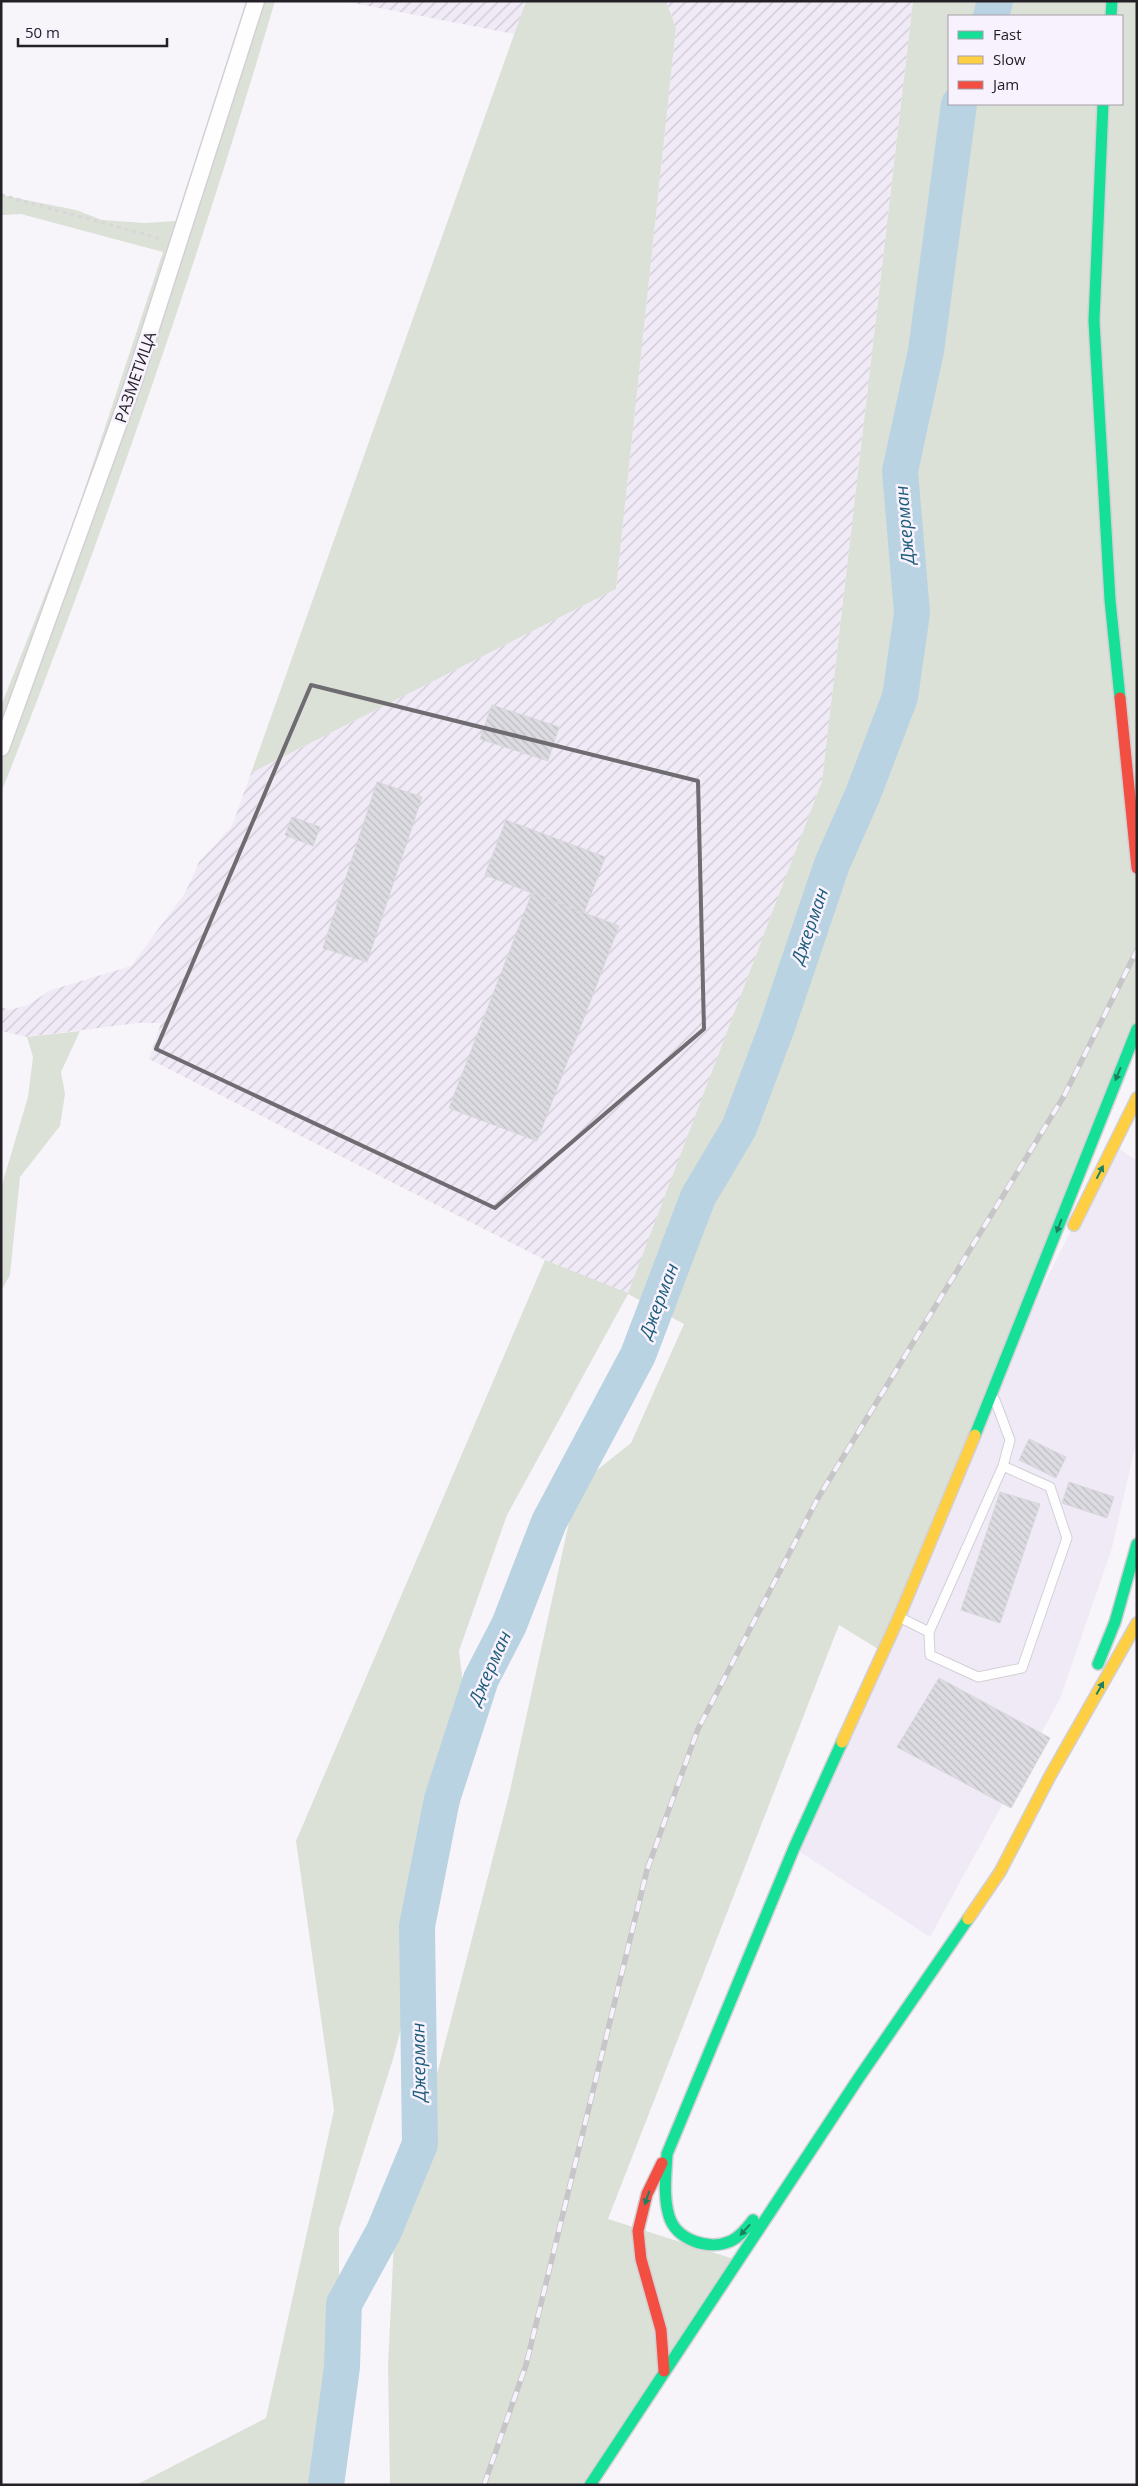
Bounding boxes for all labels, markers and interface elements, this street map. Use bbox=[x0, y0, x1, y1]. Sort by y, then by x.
scale bar bbox=[18, 15, 166, 47]
legend bbox=[948, 15, 1123, 105]
text: 50 m bbox=[25, 22, 60, 42]
text: Fast bbox=[993, 24, 1022, 44]
text: Slow bbox=[993, 49, 1026, 69]
text: Jam bbox=[991, 74, 1019, 94]
street label: РАЗМЕТИЦА bbox=[109, 328, 161, 426]
water label: Джерман bbox=[889, 484, 920, 567]
water label: Джерман bbox=[784, 884, 833, 969]
one-way arrow bbox=[1114, 1067, 1122, 1082]
one-way arrow bbox=[1096, 1165, 1104, 1179]
one-way arrow bbox=[1055, 1218, 1062, 1233]
water label: Джерман bbox=[632, 1259, 684, 1344]
water label: Джерман bbox=[461, 1626, 516, 1710]
one-way arrow bbox=[1096, 1681, 1104, 1696]
water label: Джерман bbox=[405, 2022, 431, 2104]
one-way arrow bbox=[642, 2190, 650, 2205]
one-way arrow bbox=[739, 2223, 750, 2236]

